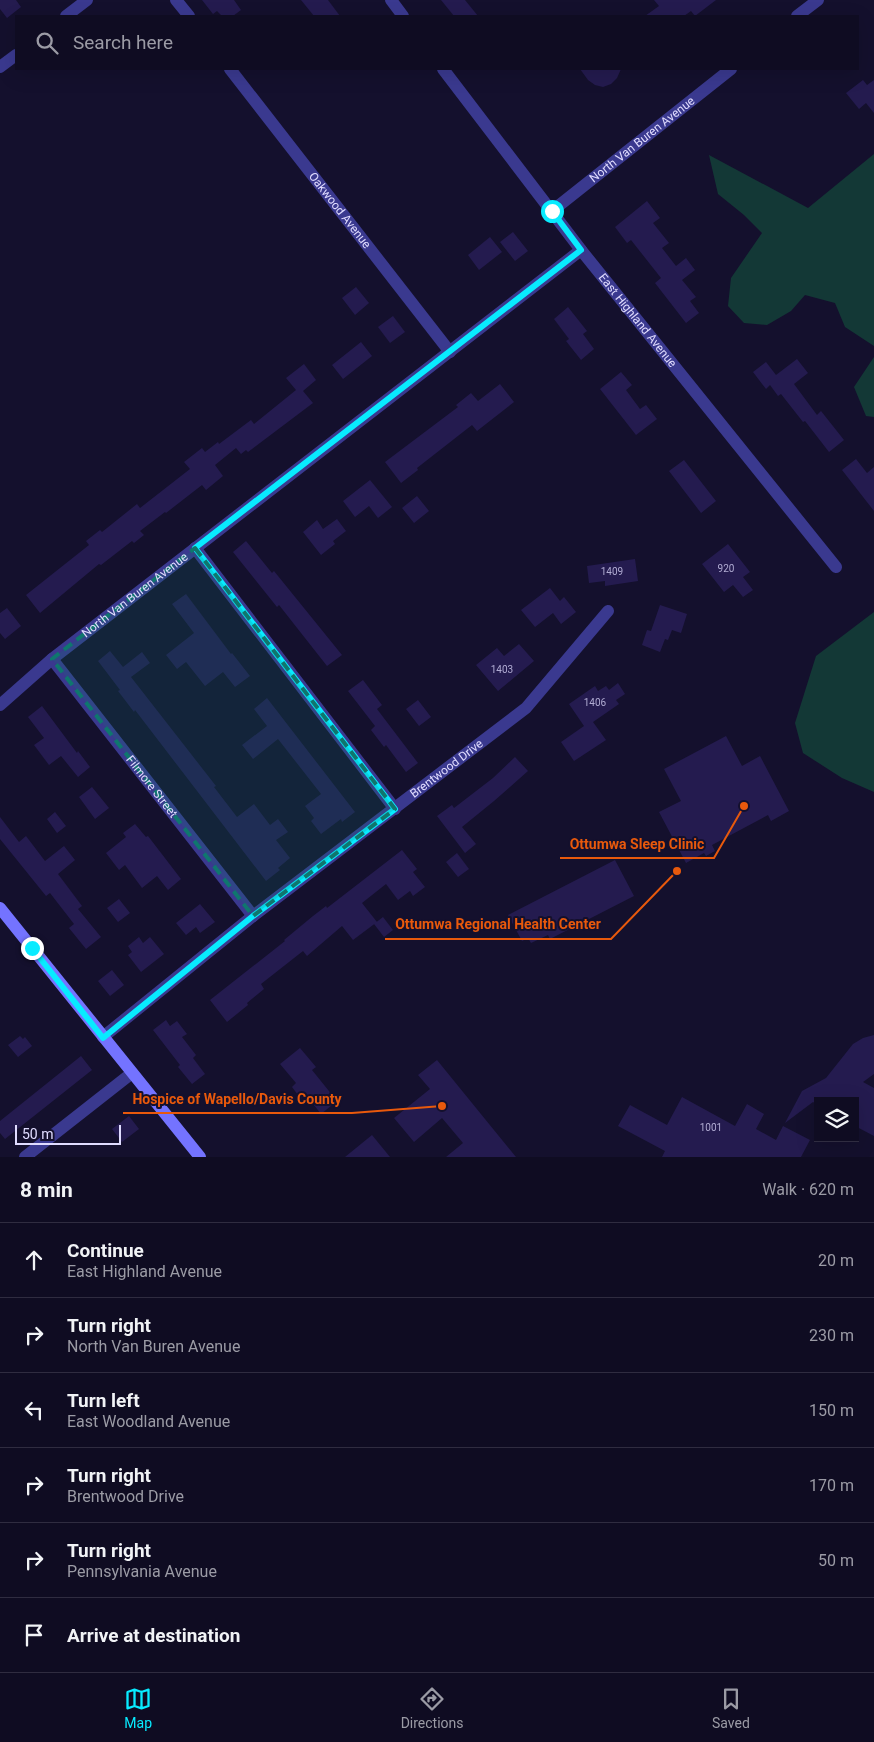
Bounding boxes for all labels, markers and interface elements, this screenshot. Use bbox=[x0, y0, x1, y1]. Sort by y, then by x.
search box bbox=[15, 15, 859, 70]
icon: search bbox=[33, 29, 61, 57]
text: Search here bbox=[73, 31, 173, 54]
street label: North Van Buren Avenue bbox=[587, 94, 697, 185]
street label: Oakwood Avenue bbox=[306, 169, 374, 251]
route start bbox=[541, 200, 564, 223]
street label: East Highland Avenue bbox=[596, 271, 680, 370]
street label: North Van Buren Avenue bbox=[79, 550, 191, 640]
house number: 920 bbox=[718, 563, 735, 574]
house number: 1409 bbox=[601, 566, 623, 577]
house number: 1403 bbox=[491, 664, 513, 675]
house number: 1406 bbox=[584, 697, 607, 708]
street label: Brentwood Drive bbox=[407, 736, 486, 801]
street label: Filmore Street bbox=[123, 753, 180, 820]
callout: Ottumwa Sleep Clinic bbox=[560, 829, 714, 858]
text: Ottumwa Sleep Clinic bbox=[570, 836, 704, 852]
callout: Ottumwa Regional Health Center bbox=[385, 910, 611, 939]
text: Ottumwa Regional Health Center bbox=[395, 916, 601, 932]
route end bbox=[21, 937, 44, 960]
callout: Hospice of Wapello/Davis County bbox=[123, 1084, 352, 1113]
text: Hospice of Wapello/Davis County bbox=[132, 1091, 343, 1107]
map controls bbox=[814, 1097, 859, 1142]
button: layers bbox=[814, 1097, 859, 1142]
scale bar bbox=[15, 1122, 121, 1145]
house number: 1001 bbox=[700, 1122, 722, 1133]
text: 50 m bbox=[22, 1126, 54, 1142]
text: 8 min bbox=[20, 1178, 73, 1202]
text: Walk · 620 m bbox=[762, 1180, 854, 1199]
text: Continue bbox=[67, 1239, 144, 1262]
icon: ahead bbox=[20, 1246, 48, 1274]
text: 20 m bbox=[818, 1251, 854, 1270]
text: East Highland Avenue bbox=[67, 1262, 222, 1281]
text: Turn right bbox=[67, 1314, 151, 1337]
icon: right bbox=[20, 1321, 48, 1349]
text: 230 m bbox=[809, 1326, 854, 1345]
text: North Van Buren Avenue bbox=[67, 1337, 240, 1356]
text: Turn left bbox=[67, 1389, 140, 1412]
icon: left bbox=[20, 1396, 48, 1424]
text: 150 m bbox=[809, 1401, 854, 1420]
text: East Woodland Avenue bbox=[67, 1412, 230, 1431]
text: Turn right bbox=[67, 1464, 151, 1487]
icon: right bbox=[20, 1471, 48, 1499]
text: 170 m bbox=[809, 1476, 854, 1495]
text: Brentwood Drive bbox=[67, 1487, 184, 1506]
text: Turn right bbox=[67, 1539, 151, 1562]
icon: right bbox=[20, 1546, 48, 1574]
text: 50 m bbox=[818, 1551, 854, 1570]
text: Pennsylvania Avenue bbox=[67, 1562, 217, 1581]
icon: arrive bbox=[20, 1621, 48, 1649]
text: Arrive at destination bbox=[67, 1624, 240, 1647]
tab: Map bbox=[124, 1685, 152, 1731]
tab: Directions bbox=[401, 1685, 464, 1731]
tab: Saved bbox=[712, 1685, 750, 1731]

